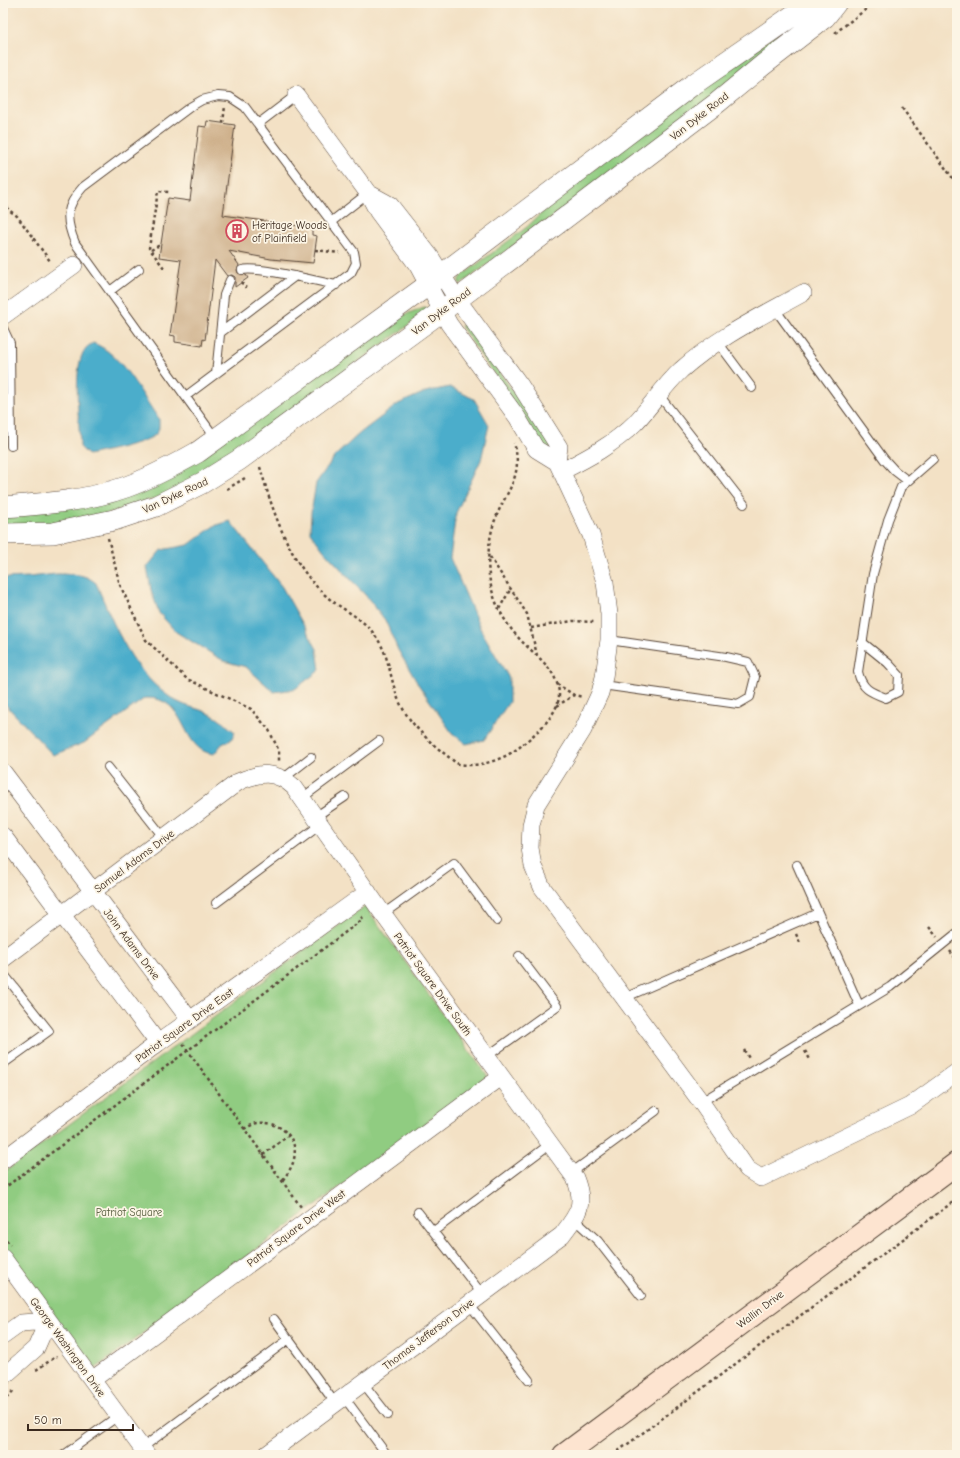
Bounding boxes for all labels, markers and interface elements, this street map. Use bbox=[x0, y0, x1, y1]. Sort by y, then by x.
street label: Van Dyke Road bbox=[667, 89, 731, 143]
building icon: Heritage Woods of Plainfield bbox=[224, 218, 250, 244]
place label: Heritage Woods of Plainfield bbox=[252, 219, 327, 245]
street label: Van Dyke Road bbox=[409, 285, 474, 338]
street label: Van Dyke Road bbox=[140, 475, 210, 516]
street label: Samuel Adams Drive bbox=[92, 827, 177, 896]
street label: John Adams Drive bbox=[101, 906, 163, 983]
street label: Patriot Square Drive South bbox=[391, 930, 474, 1038]
street label: Patriot Square Drive East bbox=[133, 985, 236, 1065]
street label: Patriot Square Drive West bbox=[245, 1187, 349, 1270]
park label: Patriot Square bbox=[96, 1206, 163, 1219]
street label: Wallin Drive bbox=[734, 1287, 787, 1331]
street label: George Washington Drive bbox=[27, 1295, 108, 1400]
street label: Thomas Jefferson Drive bbox=[380, 1296, 477, 1373]
scale bar bbox=[28, 1406, 133, 1432]
text: 50 m bbox=[34, 1413, 62, 1427]

